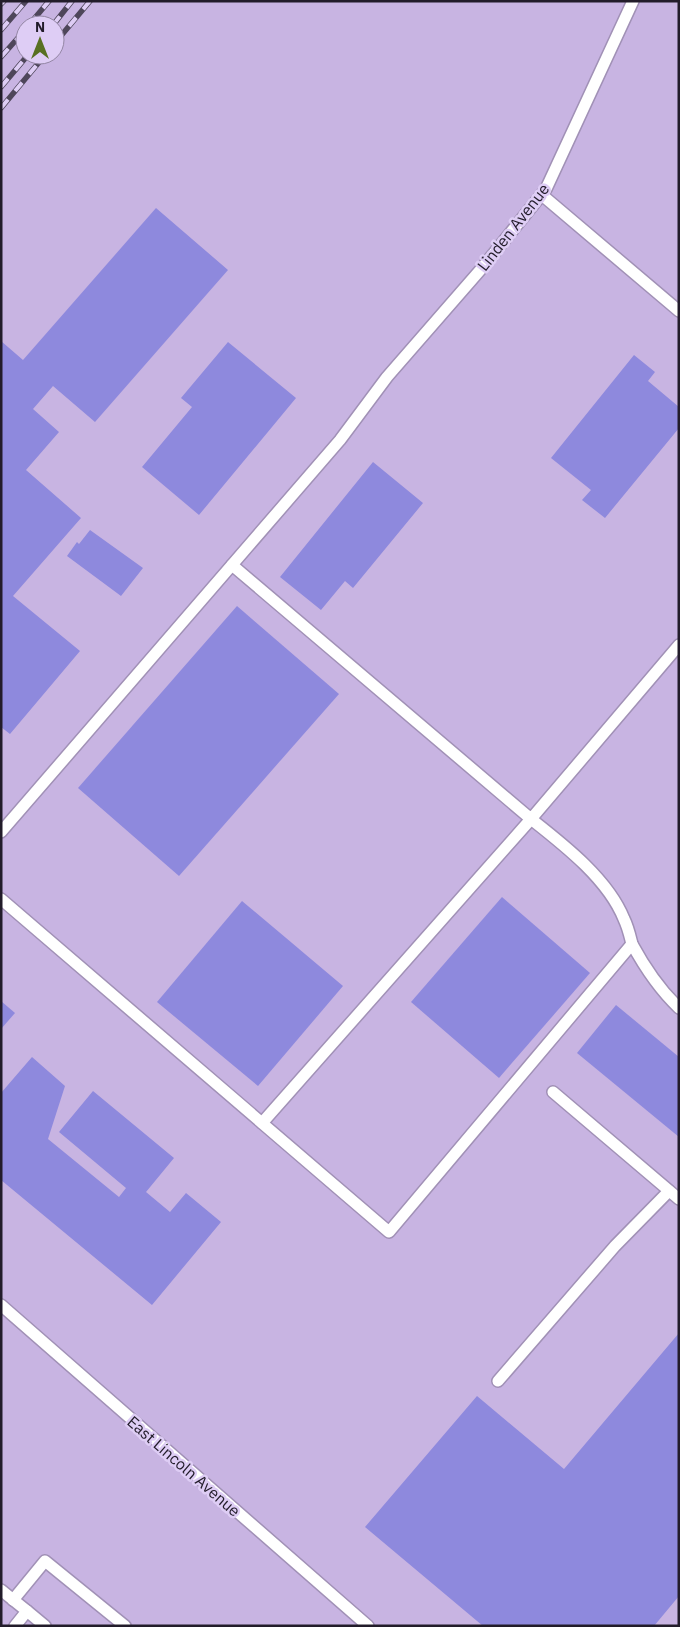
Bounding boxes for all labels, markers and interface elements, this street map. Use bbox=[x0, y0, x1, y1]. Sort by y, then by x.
north arrow bbox=[15, 15, 65, 65]
text: N bbox=[35, 18, 45, 36]
street label: Linden Avenue bbox=[473, 179, 553, 275]
street label: East Lincoln Avenue bbox=[123, 1411, 245, 1521]

